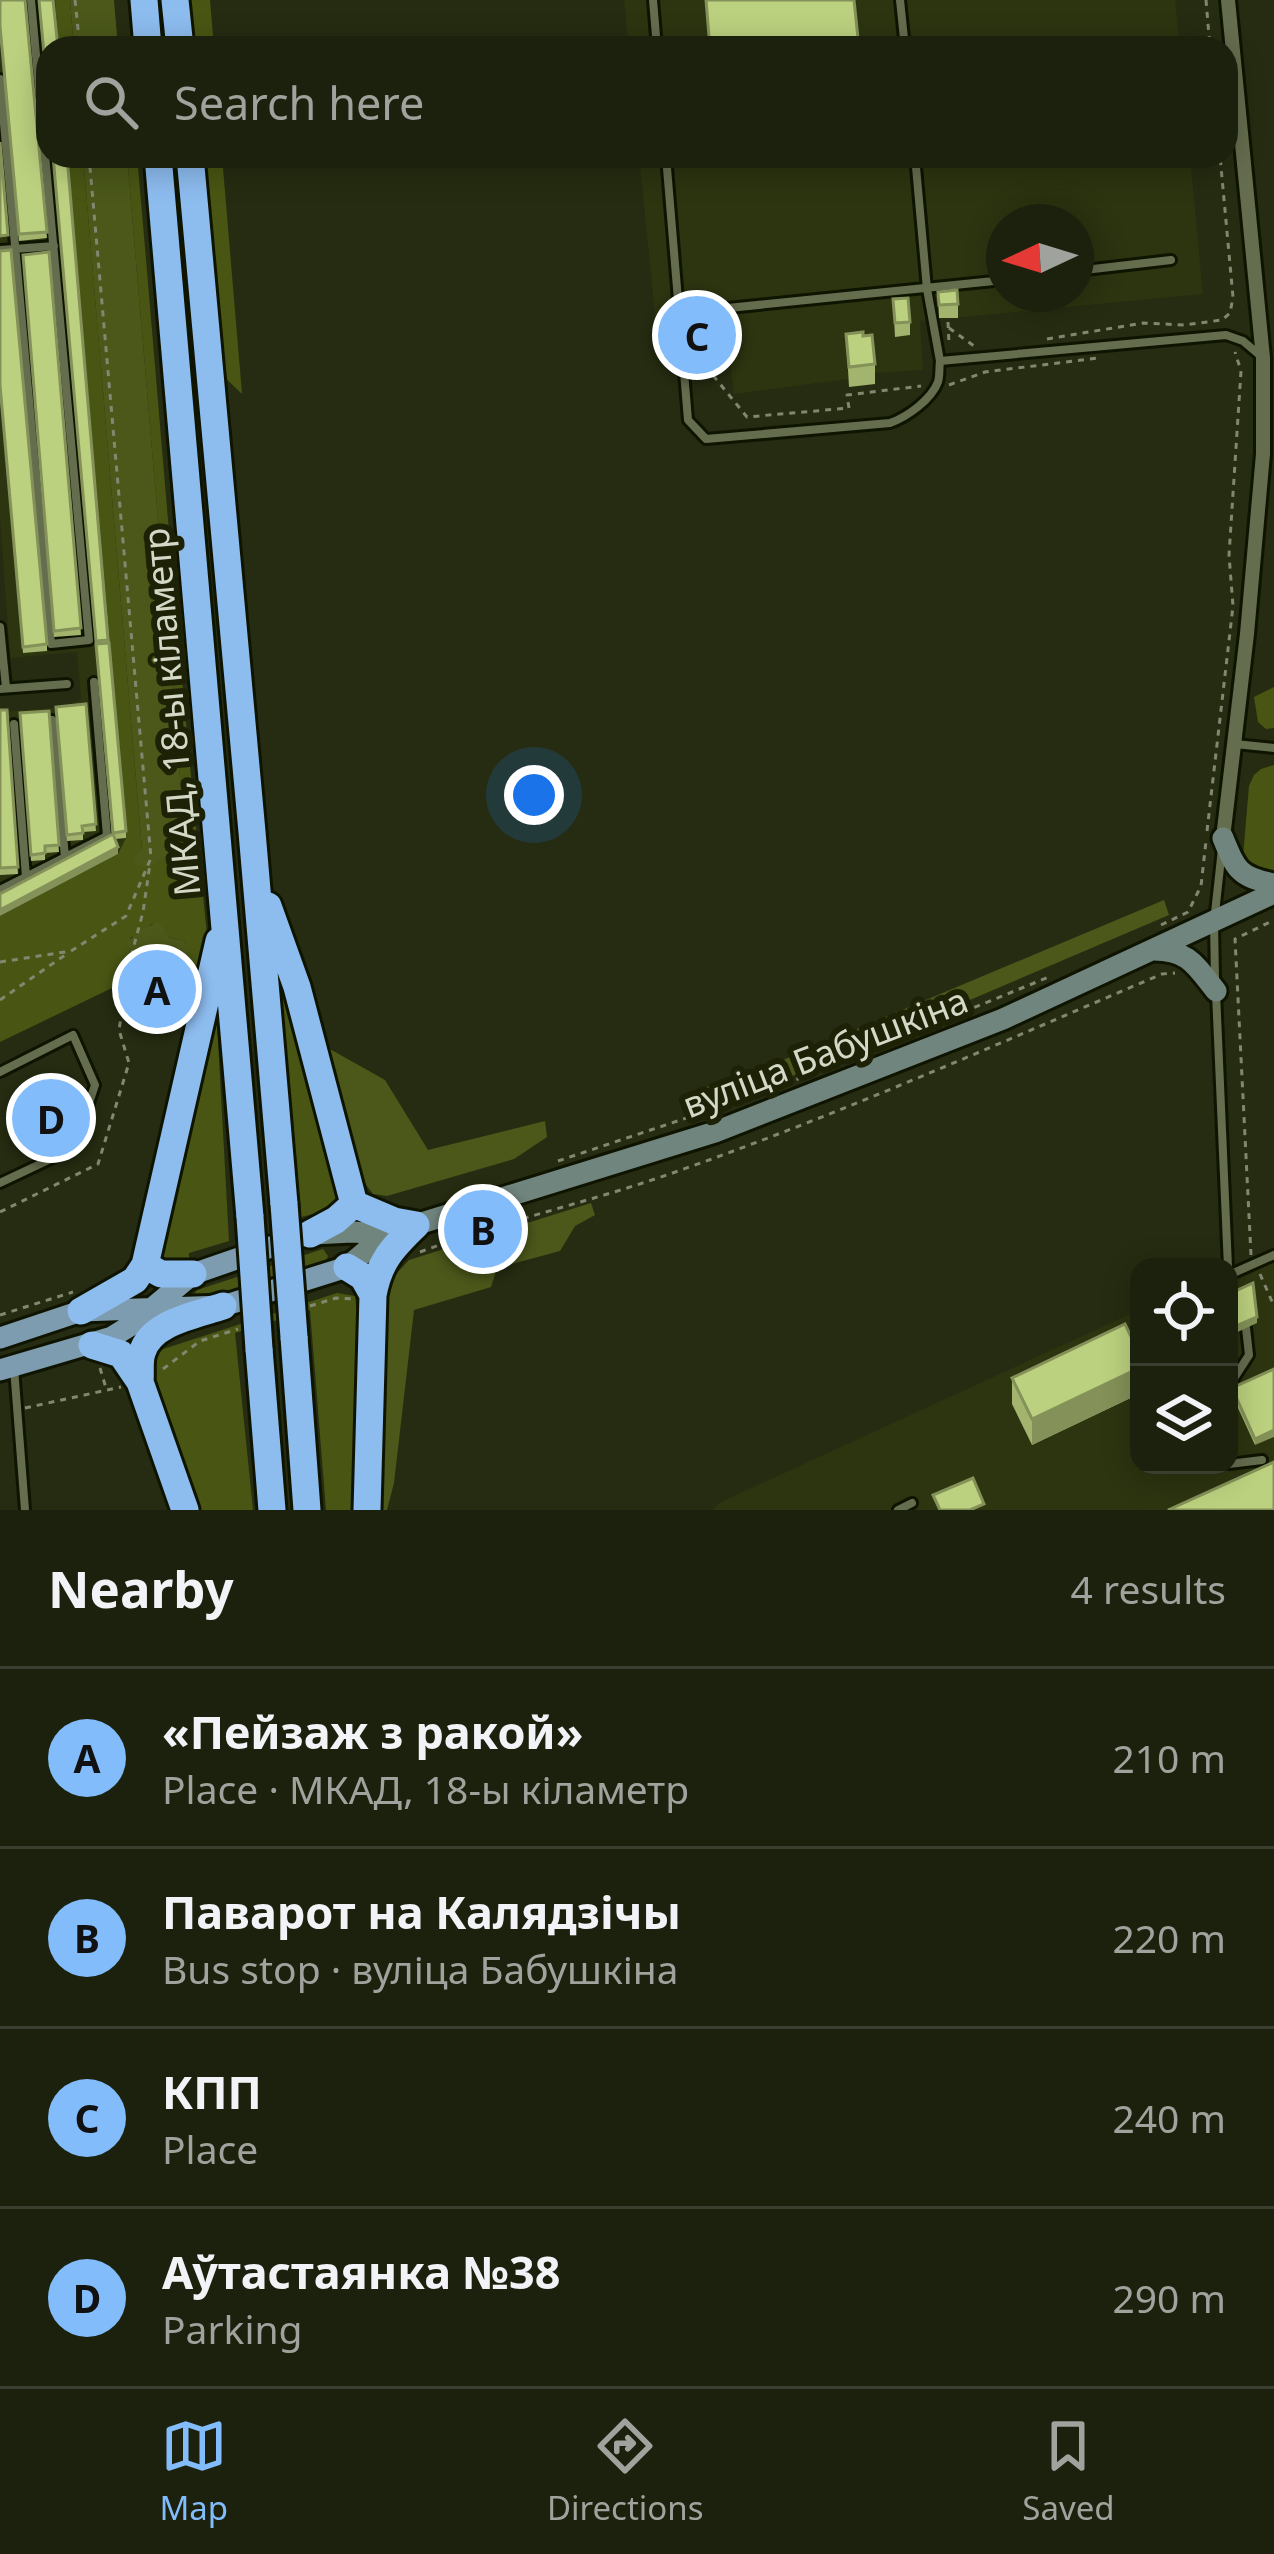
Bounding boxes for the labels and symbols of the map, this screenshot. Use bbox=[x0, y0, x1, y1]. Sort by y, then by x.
north arrow bbox=[986, 204, 1094, 312]
pin: C bbox=[658, 290, 736, 380]
street label: МКАД, 18-ы кіламетр bbox=[131, 526, 211, 898]
your location bbox=[504, 765, 564, 825]
pin: A bbox=[118, 944, 196, 1034]
street label: вуліца Бабушкіна bbox=[675, 975, 975, 1129]
pin: D bbox=[12, 1073, 90, 1163]
pin: B bbox=[444, 1184, 522, 1274]

